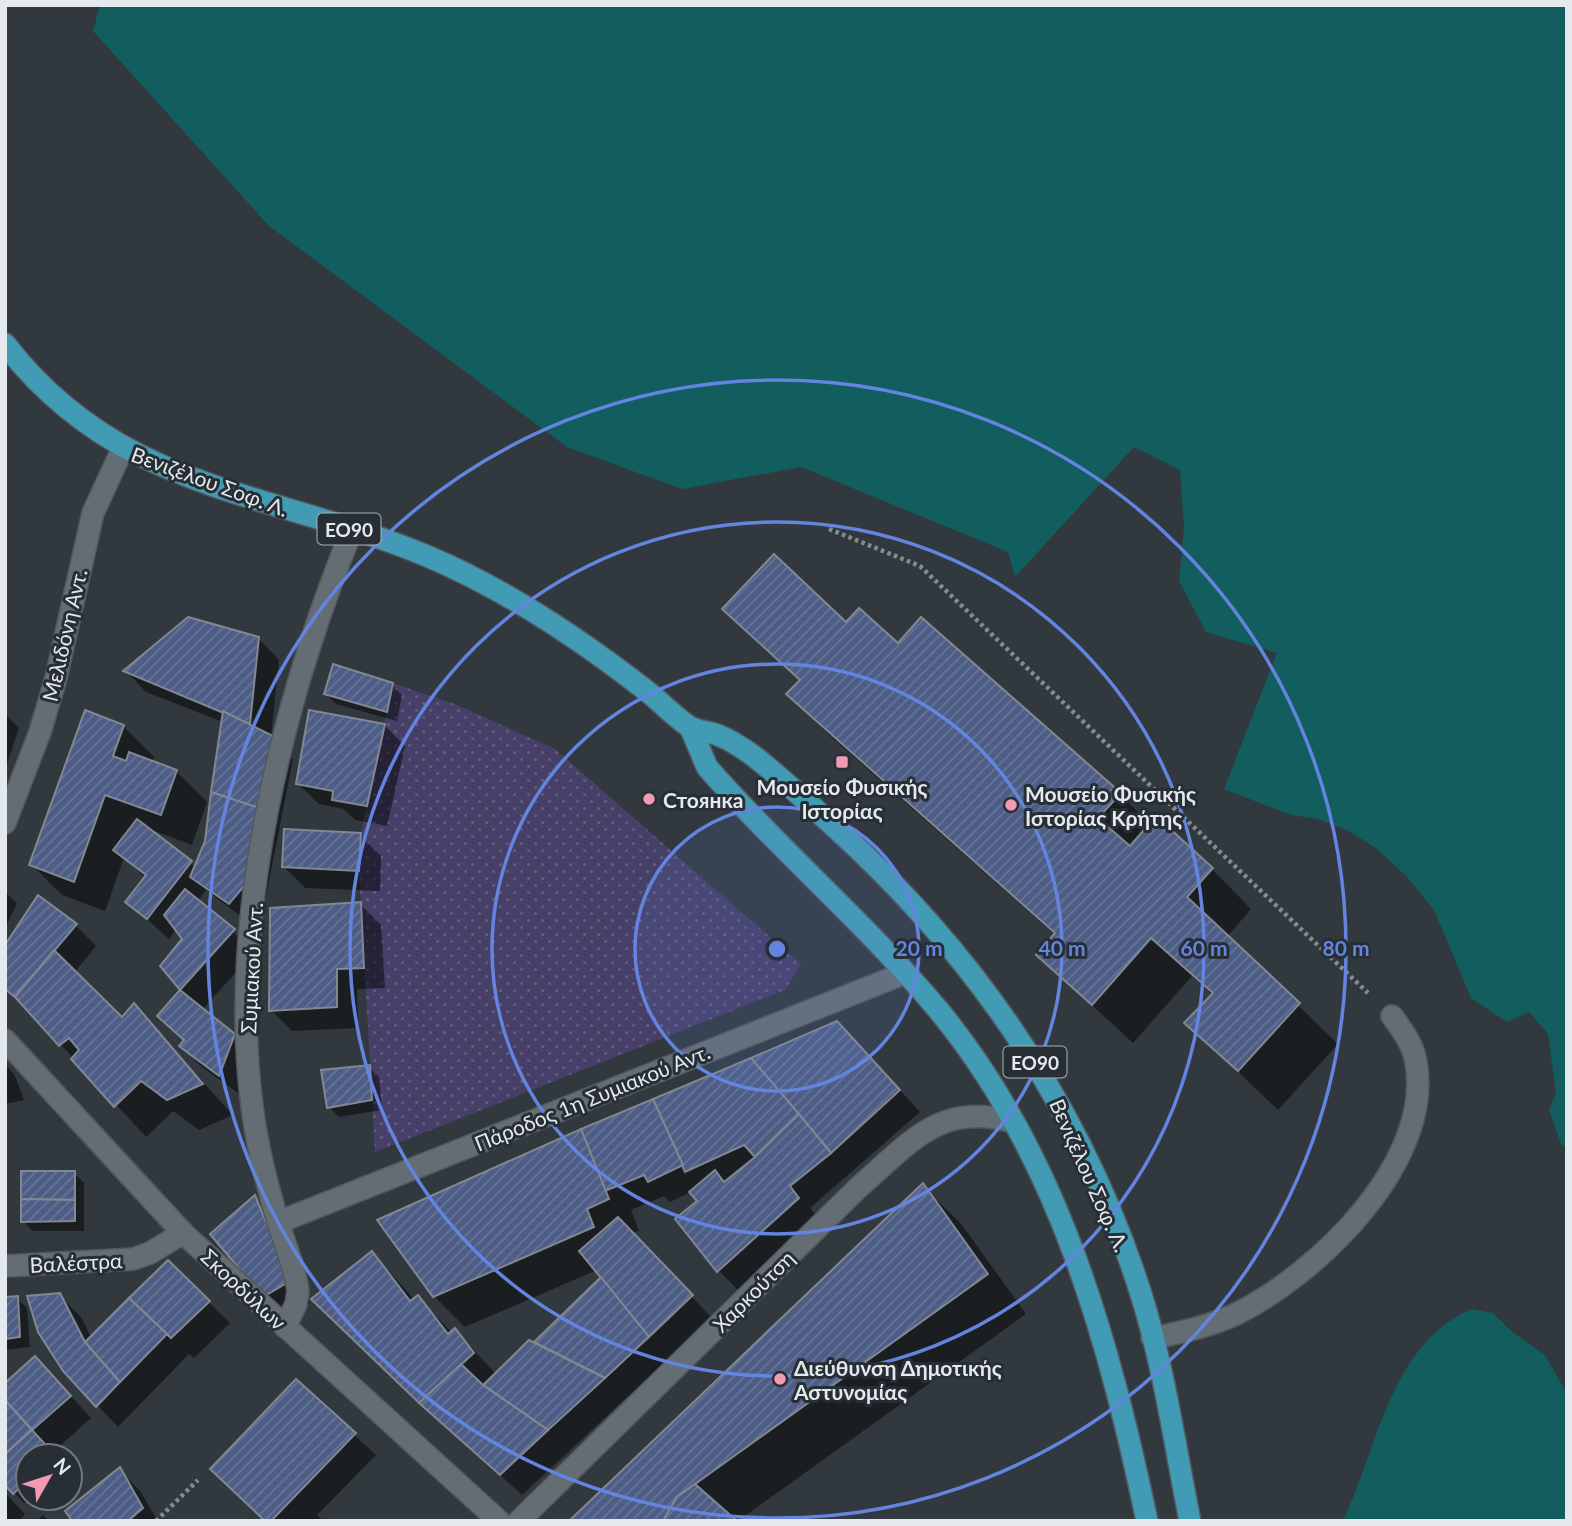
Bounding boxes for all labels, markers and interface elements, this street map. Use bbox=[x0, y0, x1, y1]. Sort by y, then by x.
street label: Βενιζέλου Σοφ. Λ. bbox=[128, 441, 292, 521]
road number: ΕΟ90 bbox=[318, 514, 380, 544]
street label: Μελιδόνη Αντ. bbox=[37, 566, 91, 704]
marker: Μουσείο Φυσικής Ιστορίας bbox=[834, 754, 850, 770]
place label: Μουσείο Φυσικής Ιστορίας bbox=[757, 774, 928, 823]
place label: Μουσείο Φυσικής Ιστορίας Κρήτης bbox=[1025, 781, 1196, 830]
place label: Стоянка bbox=[663, 787, 743, 812]
marker: Стоянка bbox=[641, 791, 657, 807]
marker: Μουσείο Φυσικής Ιστορίας Κρήτης bbox=[1003, 797, 1019, 813]
street label: Συμιακού Αντ. bbox=[235, 902, 267, 1034]
text: 20 m bbox=[895, 935, 943, 960]
text: 40 m bbox=[1038, 935, 1086, 960]
text: 60 m bbox=[1180, 935, 1228, 960]
text: 80 m bbox=[1322, 935, 1370, 960]
centre of rings bbox=[765, 937, 789, 961]
street label: Πάροδος 1η Συμιακού Αντ. bbox=[471, 1038, 713, 1156]
road number: ΕΟ90 bbox=[1004, 1046, 1066, 1078]
street label: Βενιζέλου Σοφ. Λ. bbox=[1045, 1095, 1135, 1255]
street label: Σκορδύλων bbox=[196, 1243, 292, 1335]
street label: Χαρκούτση bbox=[707, 1245, 799, 1337]
street label: Βαλέστρα bbox=[29, 1247, 124, 1277]
place label: Διεύθυνση Δημοτικής Αστυνομίας bbox=[793, 1355, 1002, 1404]
marker: Διεύθυνση Δημοτικής Αστυνομίας bbox=[772, 1371, 788, 1387]
north arrow bbox=[14, 1442, 84, 1512]
text: N bbox=[49, 1453, 76, 1479]

